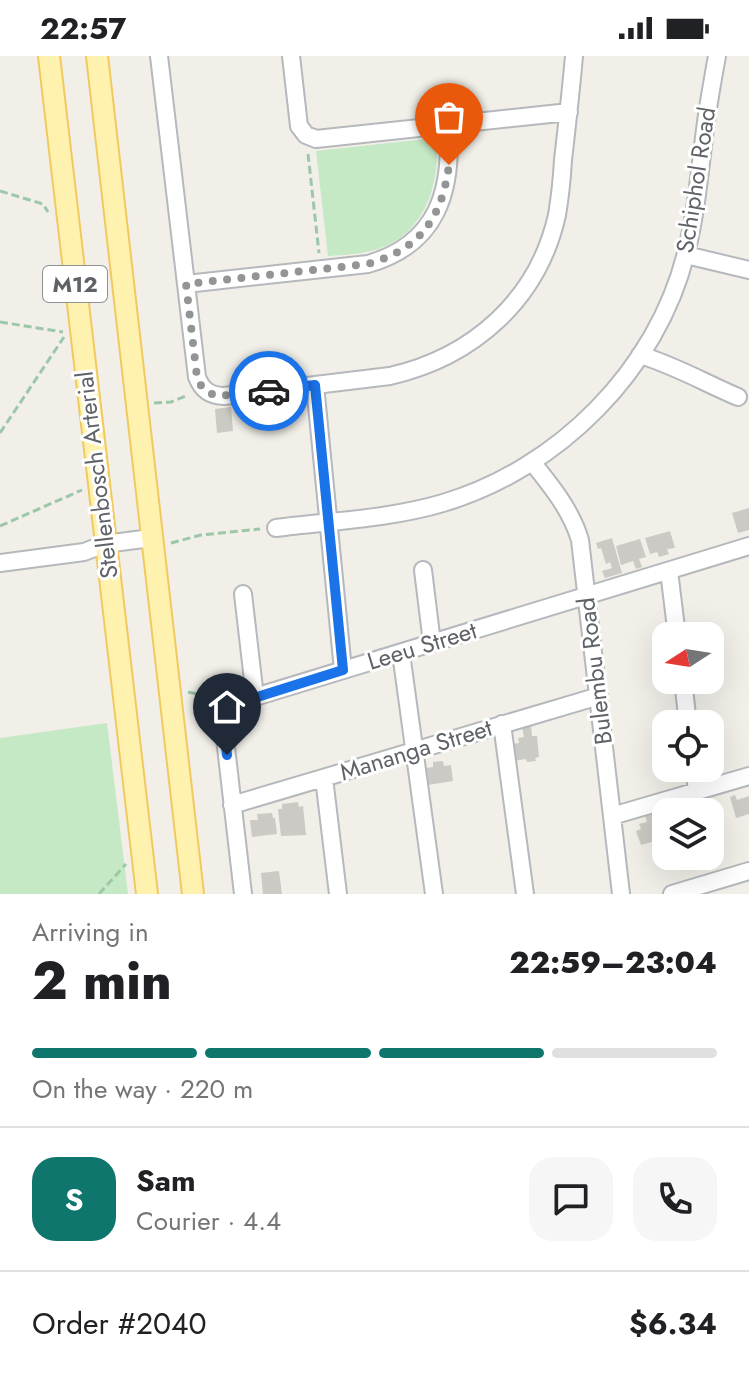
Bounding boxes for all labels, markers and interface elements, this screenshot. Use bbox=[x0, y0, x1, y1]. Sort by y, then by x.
text: 22:57 bbox=[40, 7, 126, 50]
pin bbox=[415, 83, 483, 165]
icon: bag bbox=[427, 95, 471, 139]
street label: Schiphol Road bbox=[667, 104, 724, 255]
road number: M12 bbox=[43, 266, 107, 302]
courier bbox=[229, 351, 309, 431]
street label: Stellenbosch Arterial bbox=[66, 369, 127, 581]
icon: car bbox=[247, 369, 291, 413]
street label: Bulembu Road bbox=[568, 596, 621, 747]
street label: Leeu Street bbox=[363, 612, 481, 679]
north arrow bbox=[652, 622, 724, 694]
map controls bbox=[652, 622, 724, 870]
pin bbox=[193, 673, 261, 755]
icon: home bbox=[205, 685, 249, 729]
street label: Mananga Street bbox=[335, 710, 496, 789]
button: locate bbox=[652, 710, 724, 782]
button: layers bbox=[652, 798, 724, 870]
text: Arriving in bbox=[32, 913, 149, 951]
text: 22:59–23:04 bbox=[509, 941, 717, 984]
text: 2 min bbox=[32, 943, 172, 1019]
text: On the way · 220 m bbox=[32, 1070, 253, 1108]
button: chat bbox=[529, 1157, 613, 1241]
button: phone bbox=[633, 1157, 717, 1241]
text: Sam bbox=[136, 1159, 196, 1202]
text: S bbox=[65, 1178, 83, 1221]
text: Courier · 4.4 bbox=[136, 1202, 281, 1240]
text: Order #2040 bbox=[32, 1302, 207, 1345]
text: $6.34 bbox=[629, 1302, 717, 1345]

